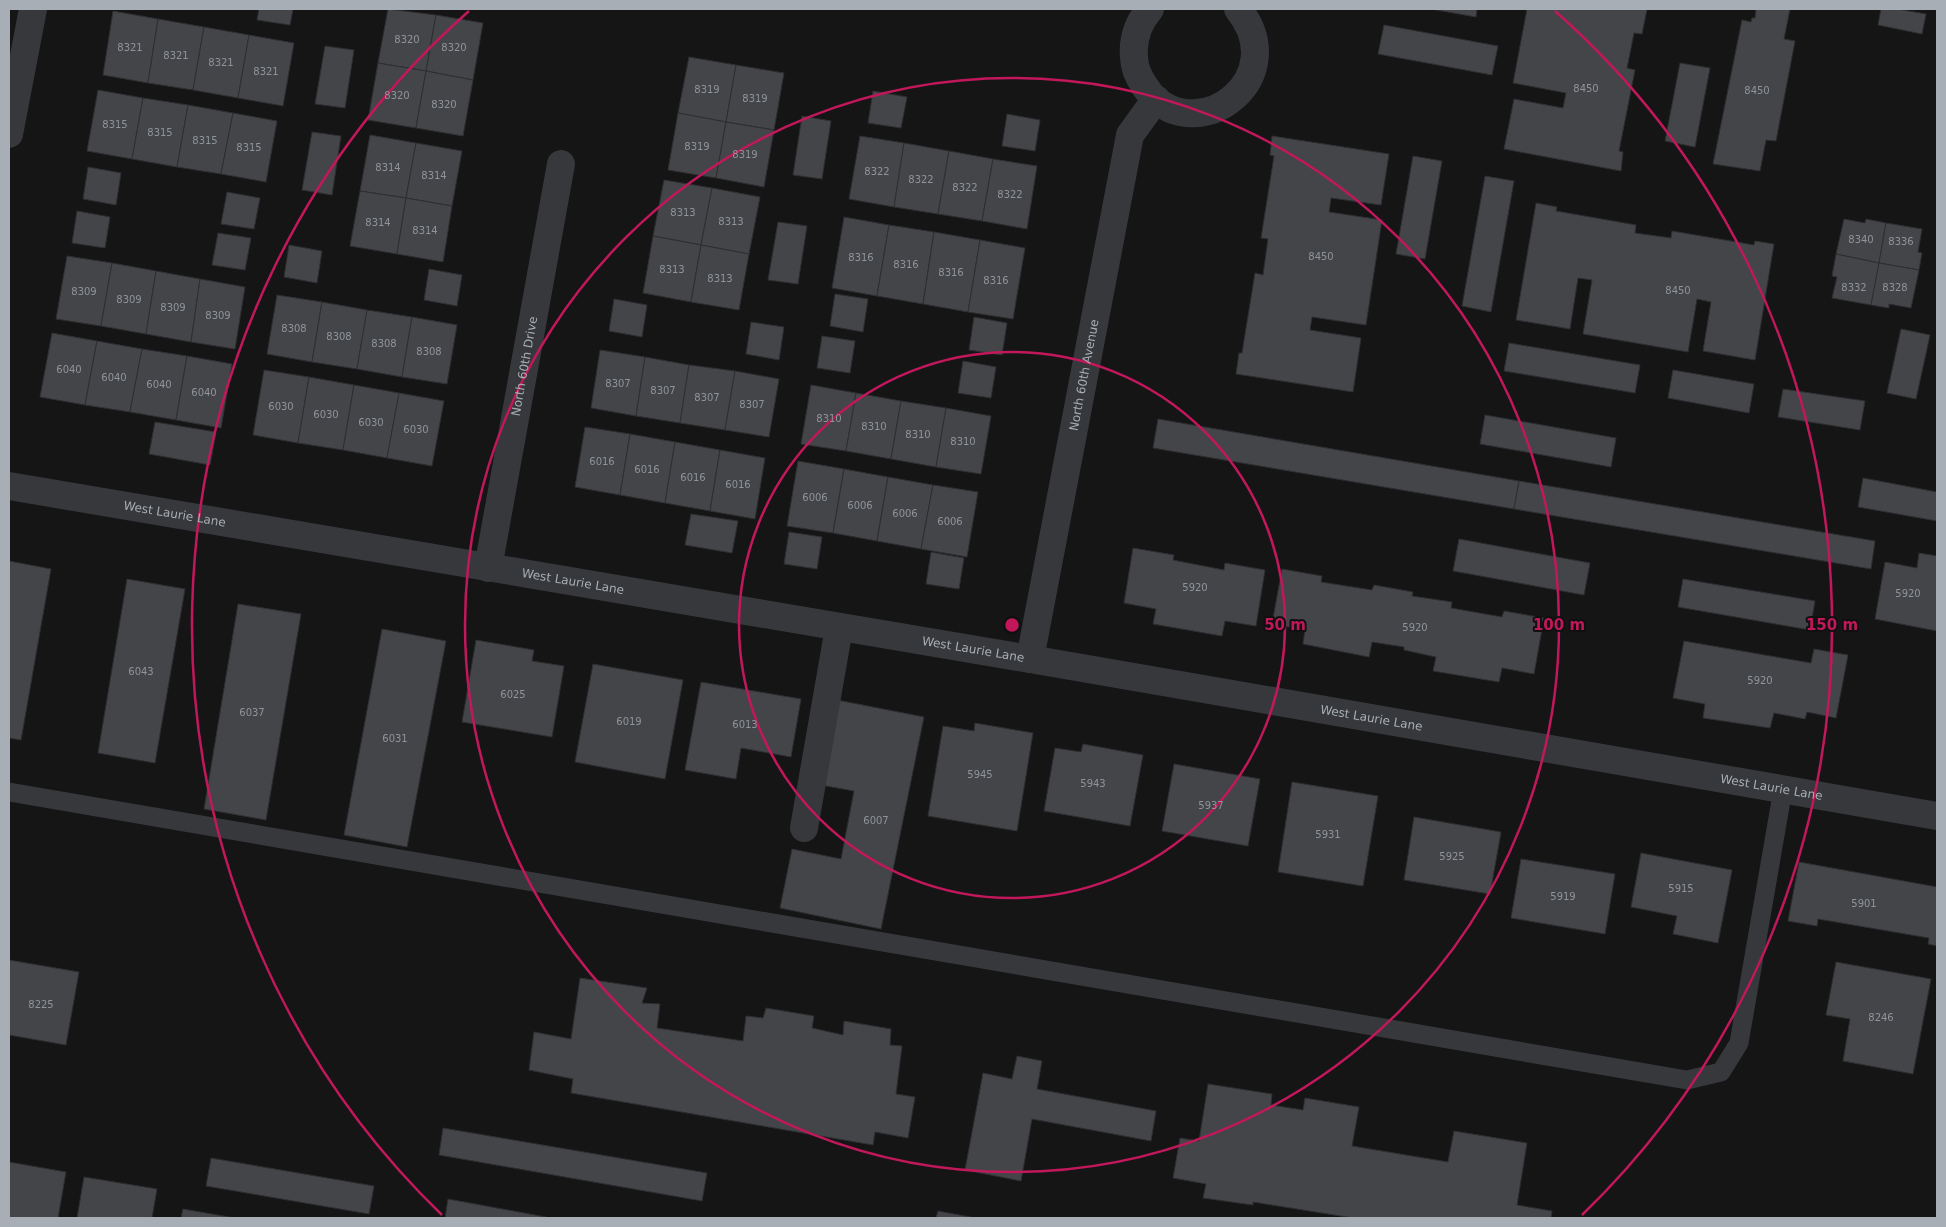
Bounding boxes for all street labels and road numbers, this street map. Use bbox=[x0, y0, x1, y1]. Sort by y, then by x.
street label: North 60th Drive bbox=[509, 315, 540, 417]
street label: North 60th Avenue bbox=[1067, 318, 1102, 432]
street label: West Laurie Lane bbox=[122, 499, 227, 530]
street label: West Laurie Lane bbox=[521, 566, 625, 597]
street label: West Laurie Lane bbox=[921, 634, 1025, 665]
street label: West Laurie Lane bbox=[1319, 702, 1424, 734]
street label: West Laurie Lane bbox=[1719, 772, 1824, 803]

